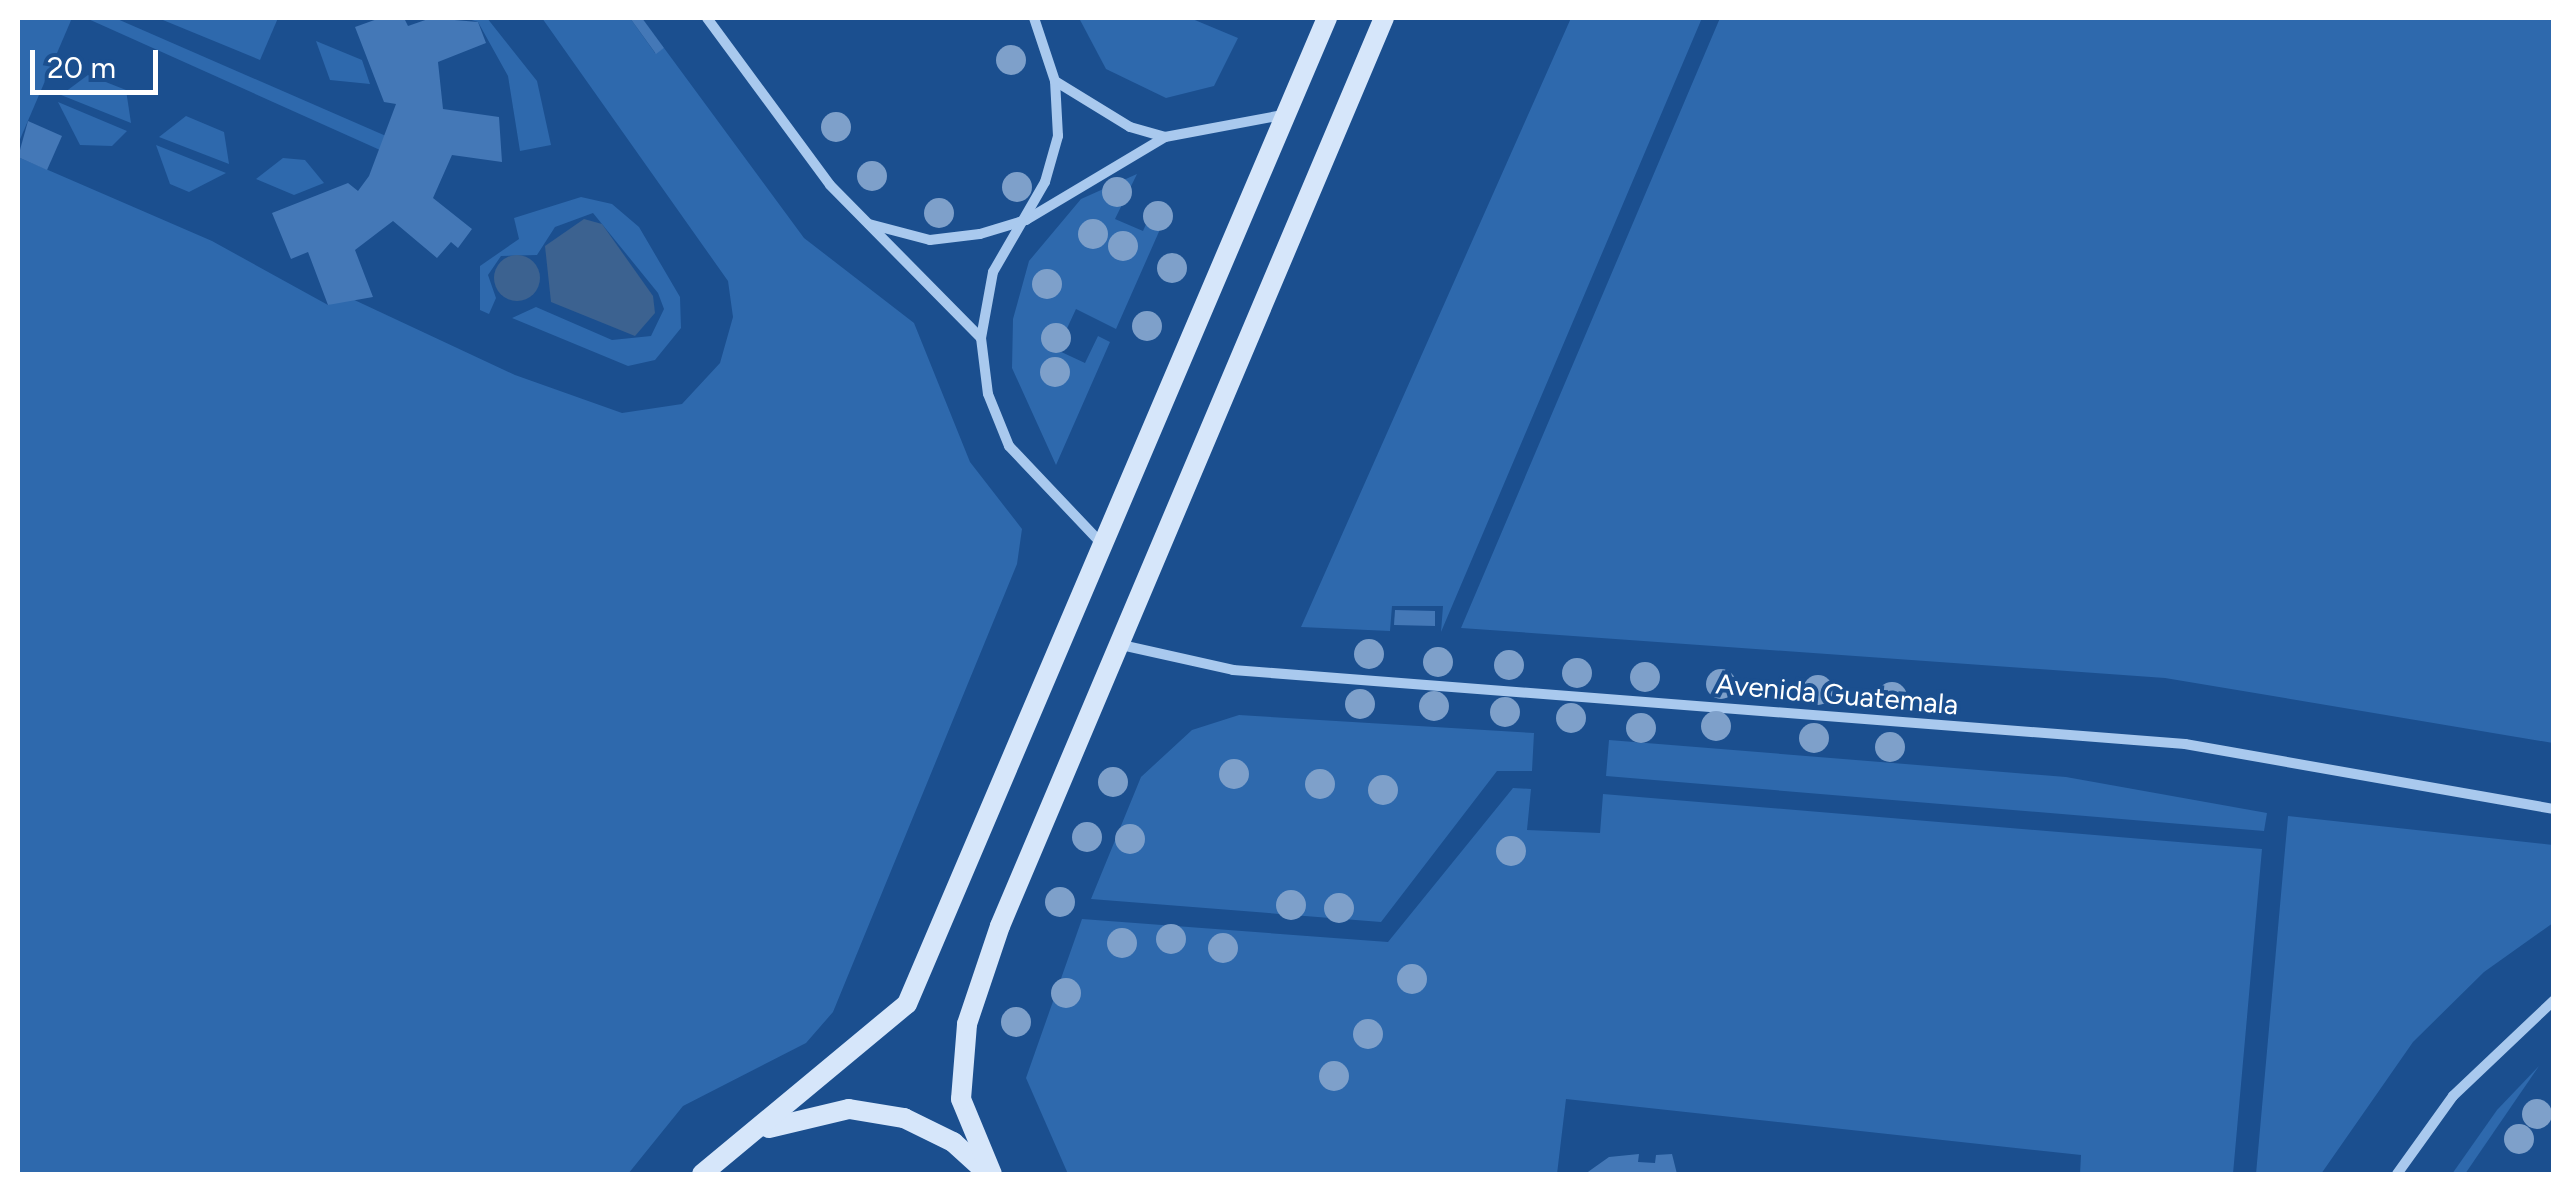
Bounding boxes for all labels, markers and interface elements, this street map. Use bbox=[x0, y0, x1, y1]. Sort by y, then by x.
scale bar bbox=[35, 30, 162, 92]
text: 20 m bbox=[47, 49, 116, 86]
street label: Avenida Guatemala bbox=[1714, 667, 1960, 721]

